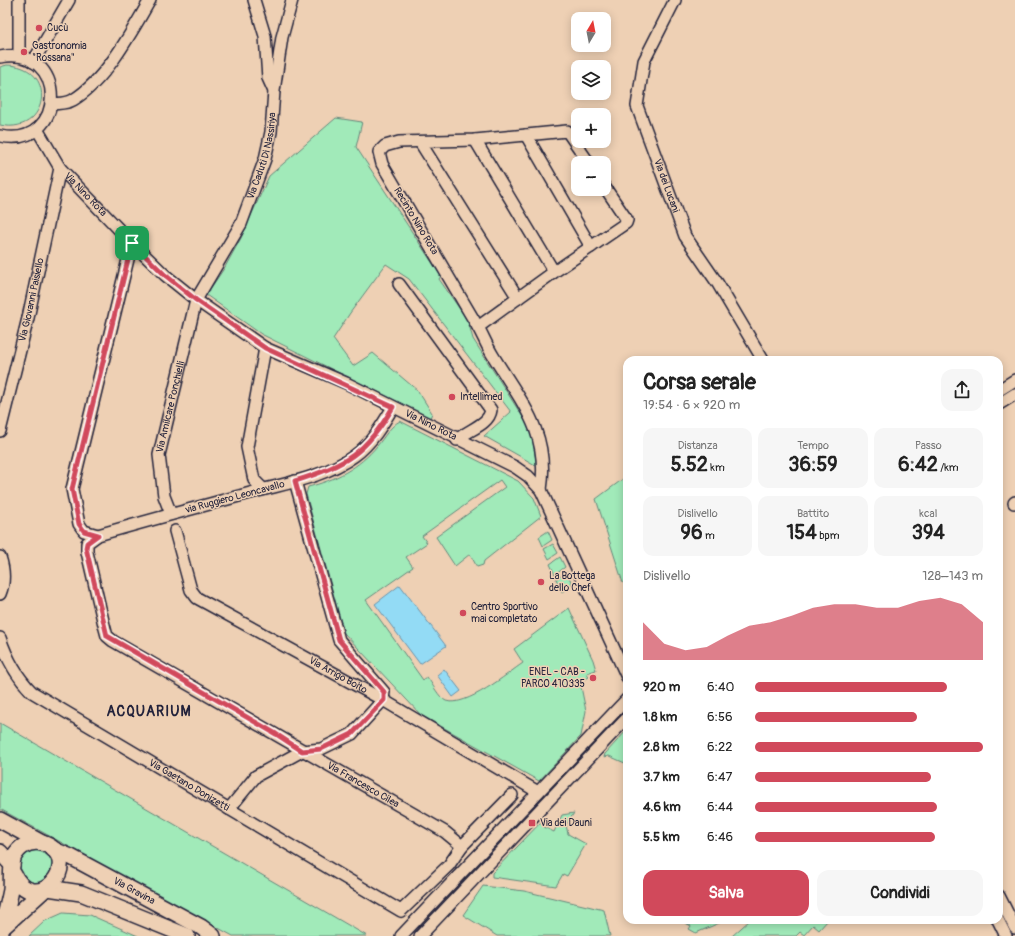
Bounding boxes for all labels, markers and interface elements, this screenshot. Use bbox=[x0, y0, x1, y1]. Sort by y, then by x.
north arrow bbox=[571, 12, 611, 52]
map controls bbox=[571, 12, 611, 196]
place label: Cucù bbox=[47, 22, 68, 34]
marker: Cucù bbox=[34, 23, 44, 33]
place label: Gastronomia "Rossana" bbox=[32, 40, 87, 64]
marker: Gastronomia "Rossana" bbox=[19, 47, 29, 57]
button: layers bbox=[571, 60, 611, 100]
button: + bbox=[571, 108, 611, 148]
street label: Via Caduti Di Nassiriya bbox=[245, 111, 278, 201]
button: − bbox=[571, 156, 611, 196]
street label: Via dei Lucani bbox=[651, 157, 682, 214]
street label: Via Nino Rota bbox=[62, 170, 110, 219]
street label: Recinto Nino Rota bbox=[391, 185, 441, 257]
pin bbox=[115, 226, 149, 260]
icon: arrive bbox=[121, 232, 143, 254]
street label: Via Giovanni Paisiello bbox=[16, 256, 47, 343]
street label: Via Amilcare Ponchielli bbox=[154, 360, 187, 454]
text: Corsa serale bbox=[643, 368, 756, 396]
button: share bbox=[941, 369, 983, 411]
place label: Intellimed bbox=[460, 391, 502, 403]
marker: Intellimed bbox=[447, 392, 457, 402]
text: 19:54 · 6 × 920 m bbox=[643, 397, 740, 413]
street label: Via Nino Rota bbox=[403, 407, 459, 443]
text: Distanza bbox=[678, 439, 718, 452]
text: Tempo bbox=[797, 439, 829, 452]
text: Passo bbox=[915, 439, 942, 452]
text: 5.52 bbox=[671, 452, 708, 477]
text: 36:59 bbox=[788, 452, 838, 477]
text: 6:42 bbox=[898, 452, 938, 477]
text: km bbox=[708, 461, 725, 474]
text: /km bbox=[938, 461, 959, 474]
street label: via Ruggiero Leoncavallo bbox=[183, 478, 286, 516]
text: Dislivello bbox=[678, 507, 718, 520]
text: Battito bbox=[797, 507, 829, 520]
text: kcal bbox=[919, 507, 937, 520]
text: 96 bbox=[681, 520, 703, 545]
text: 154 bbox=[786, 520, 817, 545]
text: 394 bbox=[912, 520, 945, 545]
text: m bbox=[703, 529, 715, 542]
text: bpm bbox=[817, 529, 840, 542]
text: Dislivello bbox=[643, 568, 691, 584]
text: 128–143 m bbox=[922, 568, 983, 584]
place label: La Bottega dello Chef bbox=[549, 570, 596, 594]
marker: La Bottega dello Chef bbox=[536, 577, 546, 587]
place label: Centro Sportivo mai completato bbox=[471, 601, 538, 625]
marker: Centro Sportivo mai completato bbox=[458, 608, 468, 618]
street label: Via Arrigo Boito bbox=[307, 654, 370, 697]
place label: ENEL - CAB - PARCO 410335 bbox=[521, 666, 585, 690]
marker: ENEL - CAB - PARCO 410335 bbox=[588, 673, 598, 683]
text: 920 m bbox=[643, 679, 680, 695]
text: 6:40 bbox=[707, 679, 734, 695]
district label: ACQUARIUM bbox=[106, 703, 192, 720]
text: 1.8 km bbox=[643, 709, 677, 725]
text: 6:56 bbox=[707, 709, 733, 725]
text: 2.8 km bbox=[643, 739, 679, 755]
text: 6:22 bbox=[707, 739, 733, 755]
street label: Via Gaetano Donizetti bbox=[147, 757, 232, 814]
street label: Via Francesco Cilea bbox=[325, 759, 402, 810]
text: 3.7 km bbox=[643, 769, 680, 785]
text: 6:47 bbox=[707, 769, 732, 785]
text: 4.6 km bbox=[643, 799, 681, 815]
text: 6:44 bbox=[707, 799, 733, 815]
place label: Via dei Dauni bbox=[540, 817, 592, 829]
marker: Via dei Dauni bbox=[527, 818, 537, 828]
text: 5.5 km bbox=[643, 829, 680, 845]
text: 6:46 bbox=[707, 829, 733, 845]
button: Salva bbox=[643, 870, 809, 916]
button: Condividi bbox=[817, 870, 983, 916]
street label: Via Gravina bbox=[111, 875, 157, 907]

